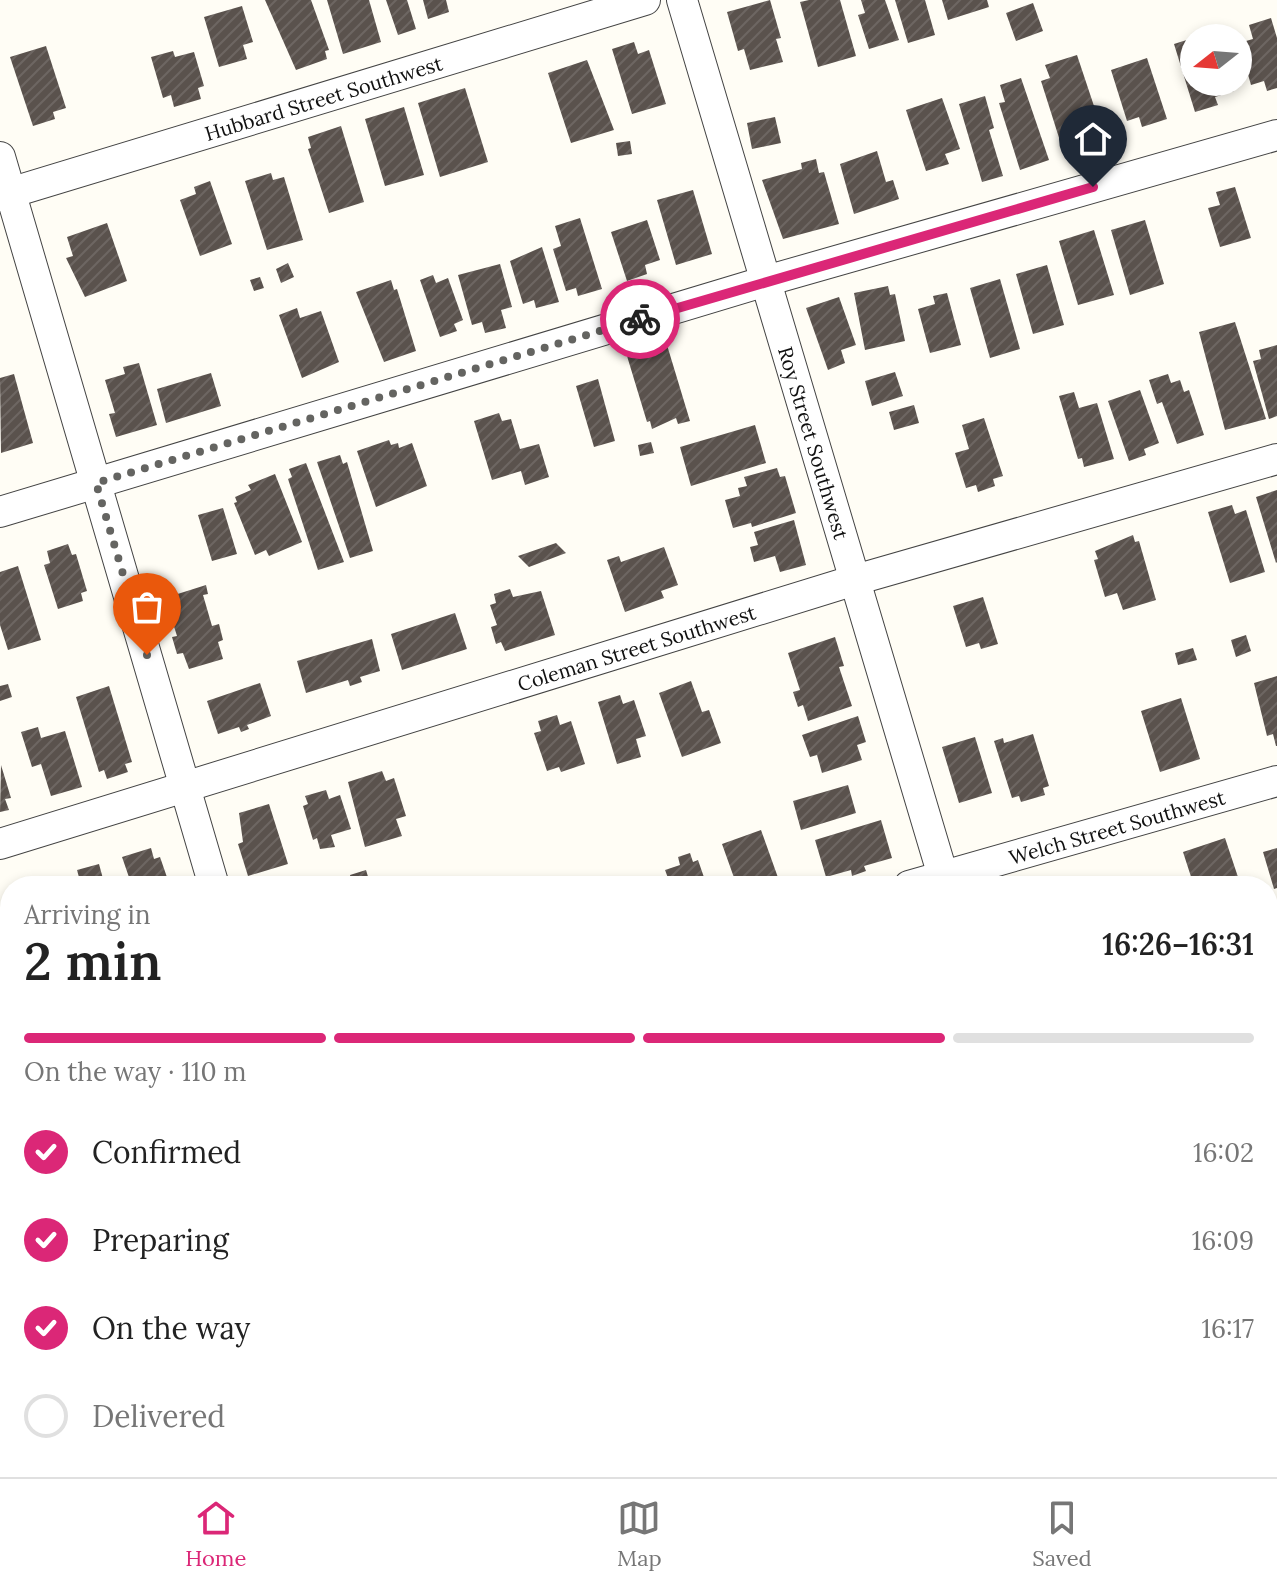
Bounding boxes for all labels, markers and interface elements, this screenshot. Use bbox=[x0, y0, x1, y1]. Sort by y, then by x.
north arrow bbox=[1180, 24, 1252, 96]
map controls bbox=[1180, 24, 1252, 96]
street label: Hubbard Street Southwest bbox=[202, 50, 445, 146]
pin bbox=[1059, 105, 1127, 187]
icon: home bbox=[1071, 117, 1115, 161]
courier bbox=[600, 279, 680, 359]
icon: bike bbox=[618, 297, 662, 341]
street label: Roy Street Southwest bbox=[773, 343, 855, 542]
pin bbox=[113, 573, 181, 655]
icon: bag bbox=[125, 585, 169, 629]
street label: Coleman Street Southwest bbox=[514, 599, 759, 696]
street label: Welch Street Southwest bbox=[1006, 784, 1228, 869]
text: Arriving in bbox=[24, 898, 151, 931]
text: 16:26–16:31 bbox=[1102, 925, 1254, 963]
text: 2 min bbox=[24, 928, 162, 994]
text: On the way · 110 m bbox=[24, 1055, 247, 1088]
icon: check bbox=[24, 1130, 68, 1174]
text: Confirmed bbox=[92, 1133, 241, 1171]
text: 16:02 bbox=[1193, 1136, 1254, 1169]
icon: check bbox=[24, 1218, 68, 1262]
text: Preparing bbox=[92, 1221, 229, 1259]
text: 16:09 bbox=[1192, 1224, 1254, 1257]
icon: check bbox=[24, 1306, 68, 1350]
text: On the way bbox=[92, 1309, 250, 1347]
text: 16:17 bbox=[1202, 1312, 1254, 1345]
text: Delivered bbox=[92, 1397, 225, 1435]
tab: Home bbox=[185, 1496, 246, 1572]
tab: Map bbox=[617, 1496, 662, 1572]
tab: Saved bbox=[1032, 1496, 1092, 1572]

